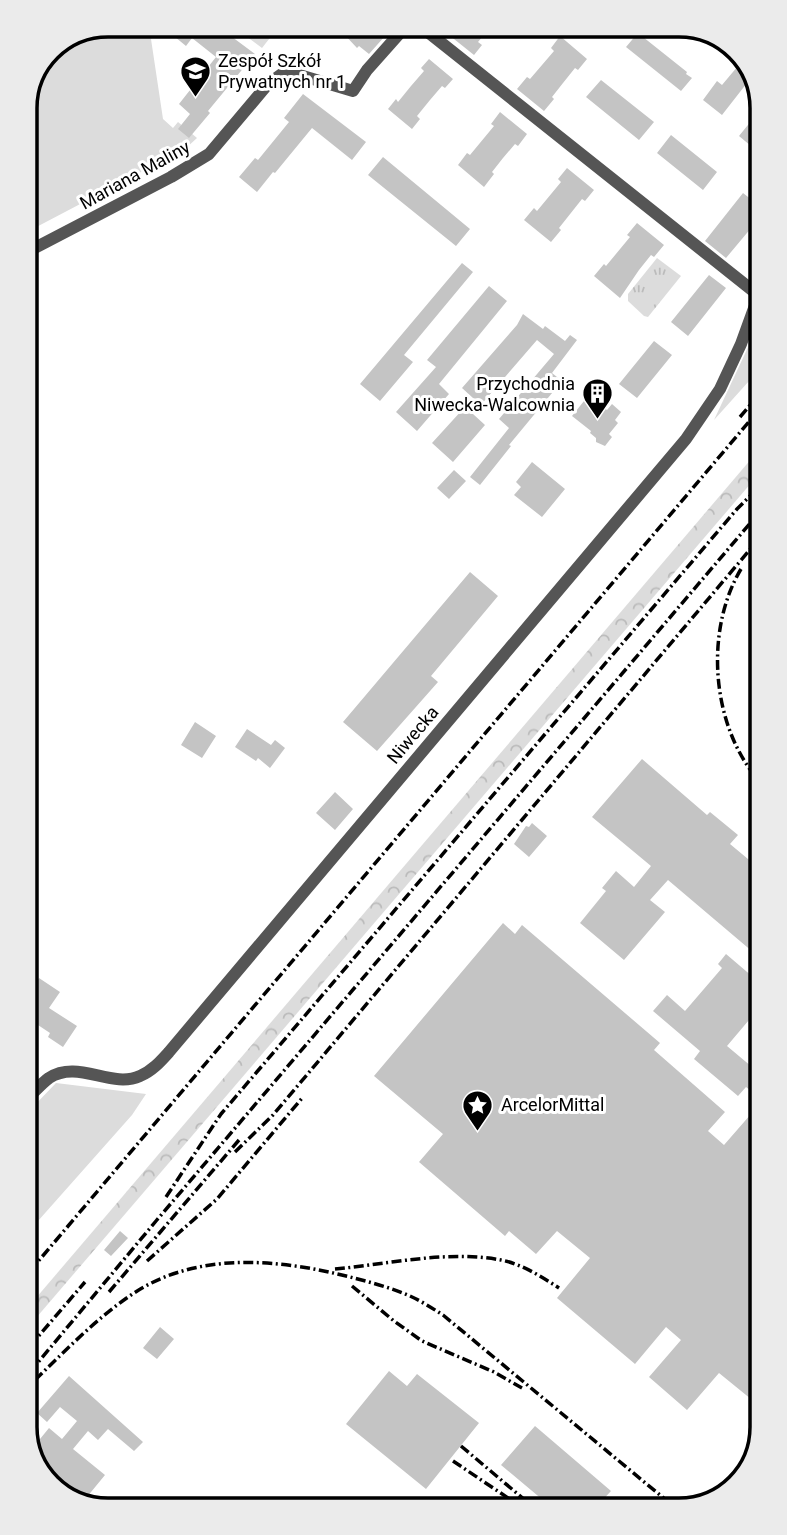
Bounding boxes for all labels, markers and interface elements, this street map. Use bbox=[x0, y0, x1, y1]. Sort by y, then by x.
place label: Zespół Szkół Prywatnych nr 1 bbox=[218, 50, 346, 92]
school or university icon: Zespół Szkół Prywatnych nr 1 bbox=[178, 54, 212, 98]
street label: Mariana Maliny bbox=[76, 135, 194, 213]
place label: Przychodnia Niwecka-Walcownia bbox=[414, 373, 575, 415]
building icon: Przychodnia Niwecka-Walcownia bbox=[581, 377, 615, 421]
street label: Niwecka bbox=[383, 702, 443, 768]
place icon: ArcelorMittal bbox=[461, 1088, 495, 1132]
place label: ArcelorMittal bbox=[501, 1094, 604, 1115]

